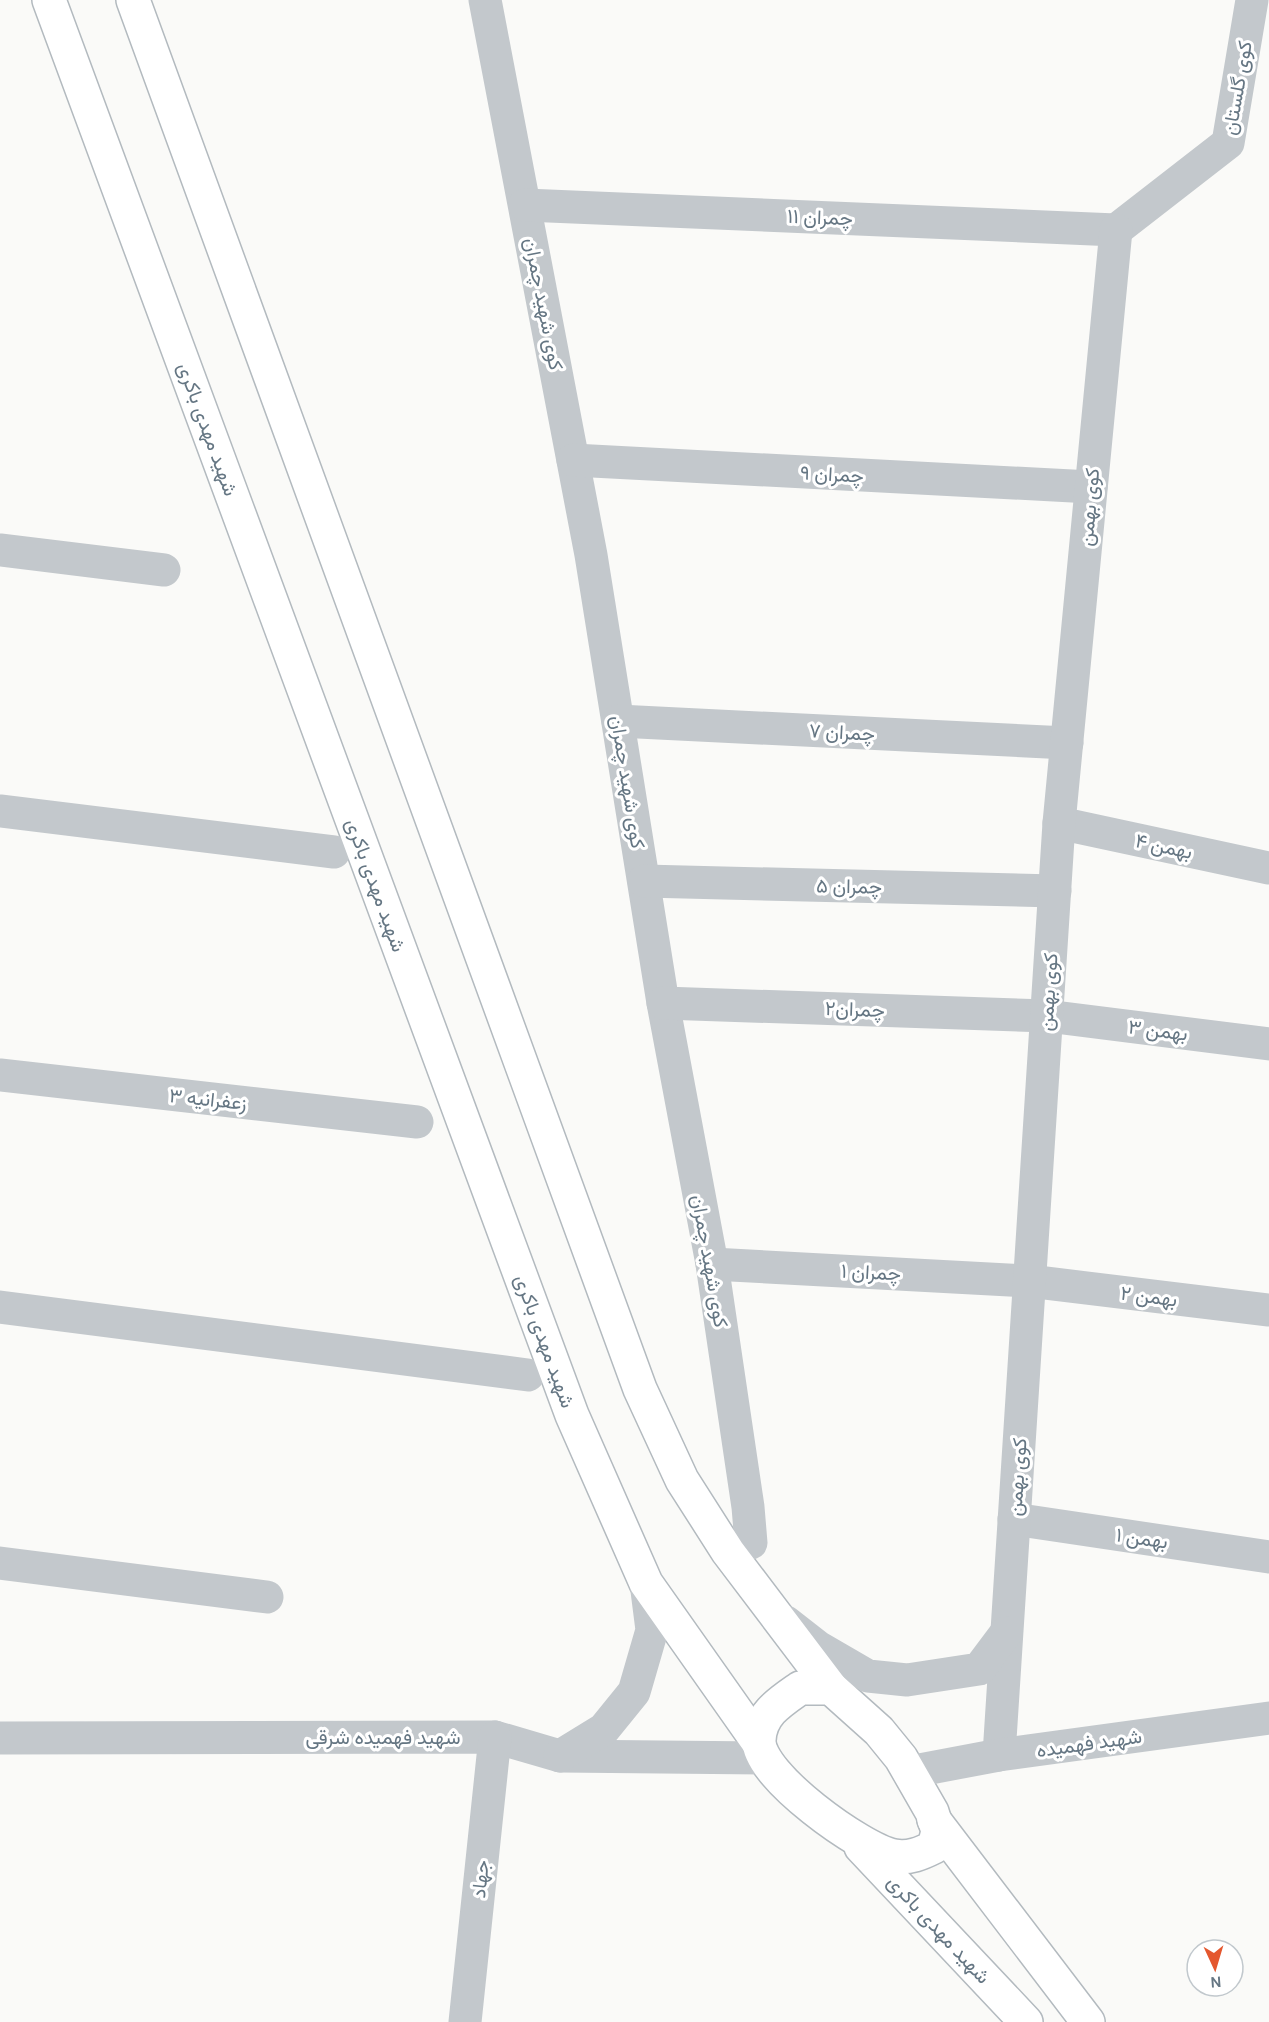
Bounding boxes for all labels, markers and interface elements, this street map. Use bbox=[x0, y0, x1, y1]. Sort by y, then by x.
street label: کوی گلستان bbox=[1218, 39, 1258, 137]
street label: چمران ۱۱ bbox=[787, 205, 853, 232]
street label: کوی شهید چمران bbox=[517, 236, 568, 373]
street label: شهید مهدی باکری bbox=[172, 359, 242, 499]
street label: چمران ۹ bbox=[799, 461, 864, 490]
street label: کوی بهمن bbox=[1075, 467, 1105, 547]
street label: کوی شهید چمران bbox=[604, 714, 649, 851]
street label: چمران ۷ bbox=[808, 719, 875, 748]
street label: شهید مهدی باکری bbox=[340, 815, 410, 955]
street label: بهمن ۴ bbox=[1133, 829, 1195, 865]
street label: چمران ۵ bbox=[816, 874, 882, 901]
street label: کوی بهمن bbox=[1034, 952, 1064, 1032]
street label: چمران۲ bbox=[825, 997, 885, 1024]
street label: بهمن ۳ bbox=[1127, 1015, 1189, 1047]
street label: زعفرانیه ۳ bbox=[168, 1084, 248, 1116]
street label: کوی شهید چمران bbox=[685, 1193, 733, 1330]
street label: چمران ۱ bbox=[840, 1259, 902, 1288]
street label: شهید مهدی باکری bbox=[509, 1271, 579, 1411]
street label: بهمن ۲ bbox=[1119, 1282, 1179, 1312]
street label: کوی بهمن bbox=[1003, 1437, 1033, 1517]
street label: بهمن ۱ bbox=[1114, 1523, 1169, 1555]
street label: شهید فهمیده bbox=[1035, 1725, 1143, 1763]
street label: شهید فهمیده شرقی bbox=[305, 1726, 461, 1750]
street label: جهاد bbox=[467, 1859, 495, 1899]
street label: شهید مهدی باکری bbox=[882, 1870, 995, 1989]
north arrow bbox=[1185, 1938, 1245, 1998]
text: N bbox=[1210, 1973, 1222, 1992]

